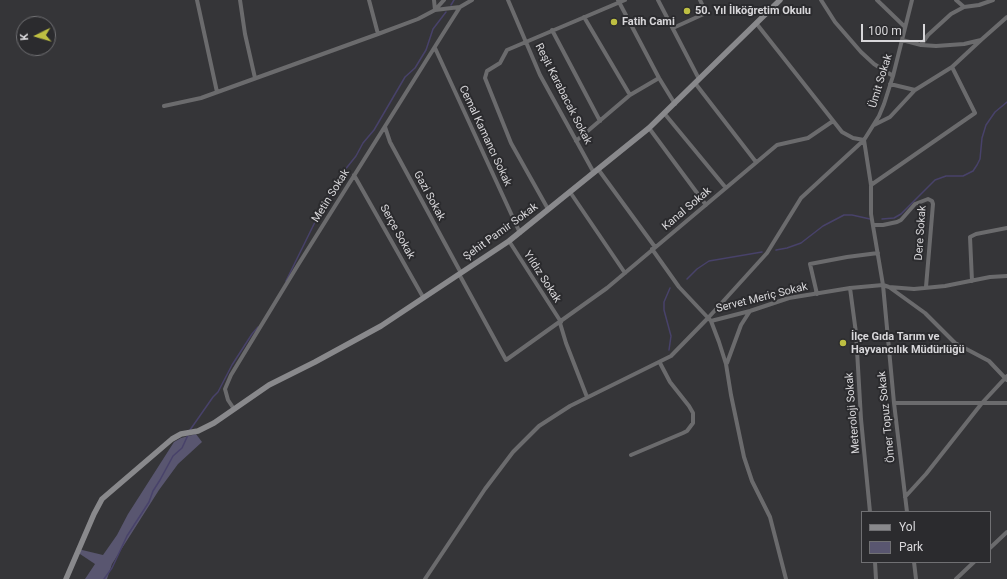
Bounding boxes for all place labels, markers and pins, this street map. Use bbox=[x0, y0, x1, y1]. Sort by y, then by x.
place label: 50. Yıl İlköğretim Okulu bbox=[695, 4, 811, 18]
marker: 50. Yıl İlköğretim Okulu bbox=[682, 6, 692, 16]
place label: Fatih Cami bbox=[622, 15, 675, 29]
marker: Fatih Cami bbox=[609, 17, 619, 27]
place label: İlçe Gıda Tarım ve Hayvancılık Müdürlüğü bbox=[851, 330, 965, 356]
marker: İlçe Gıda Tarım ve Hayvancılık Müdürlüğü bbox=[838, 338, 848, 348]

